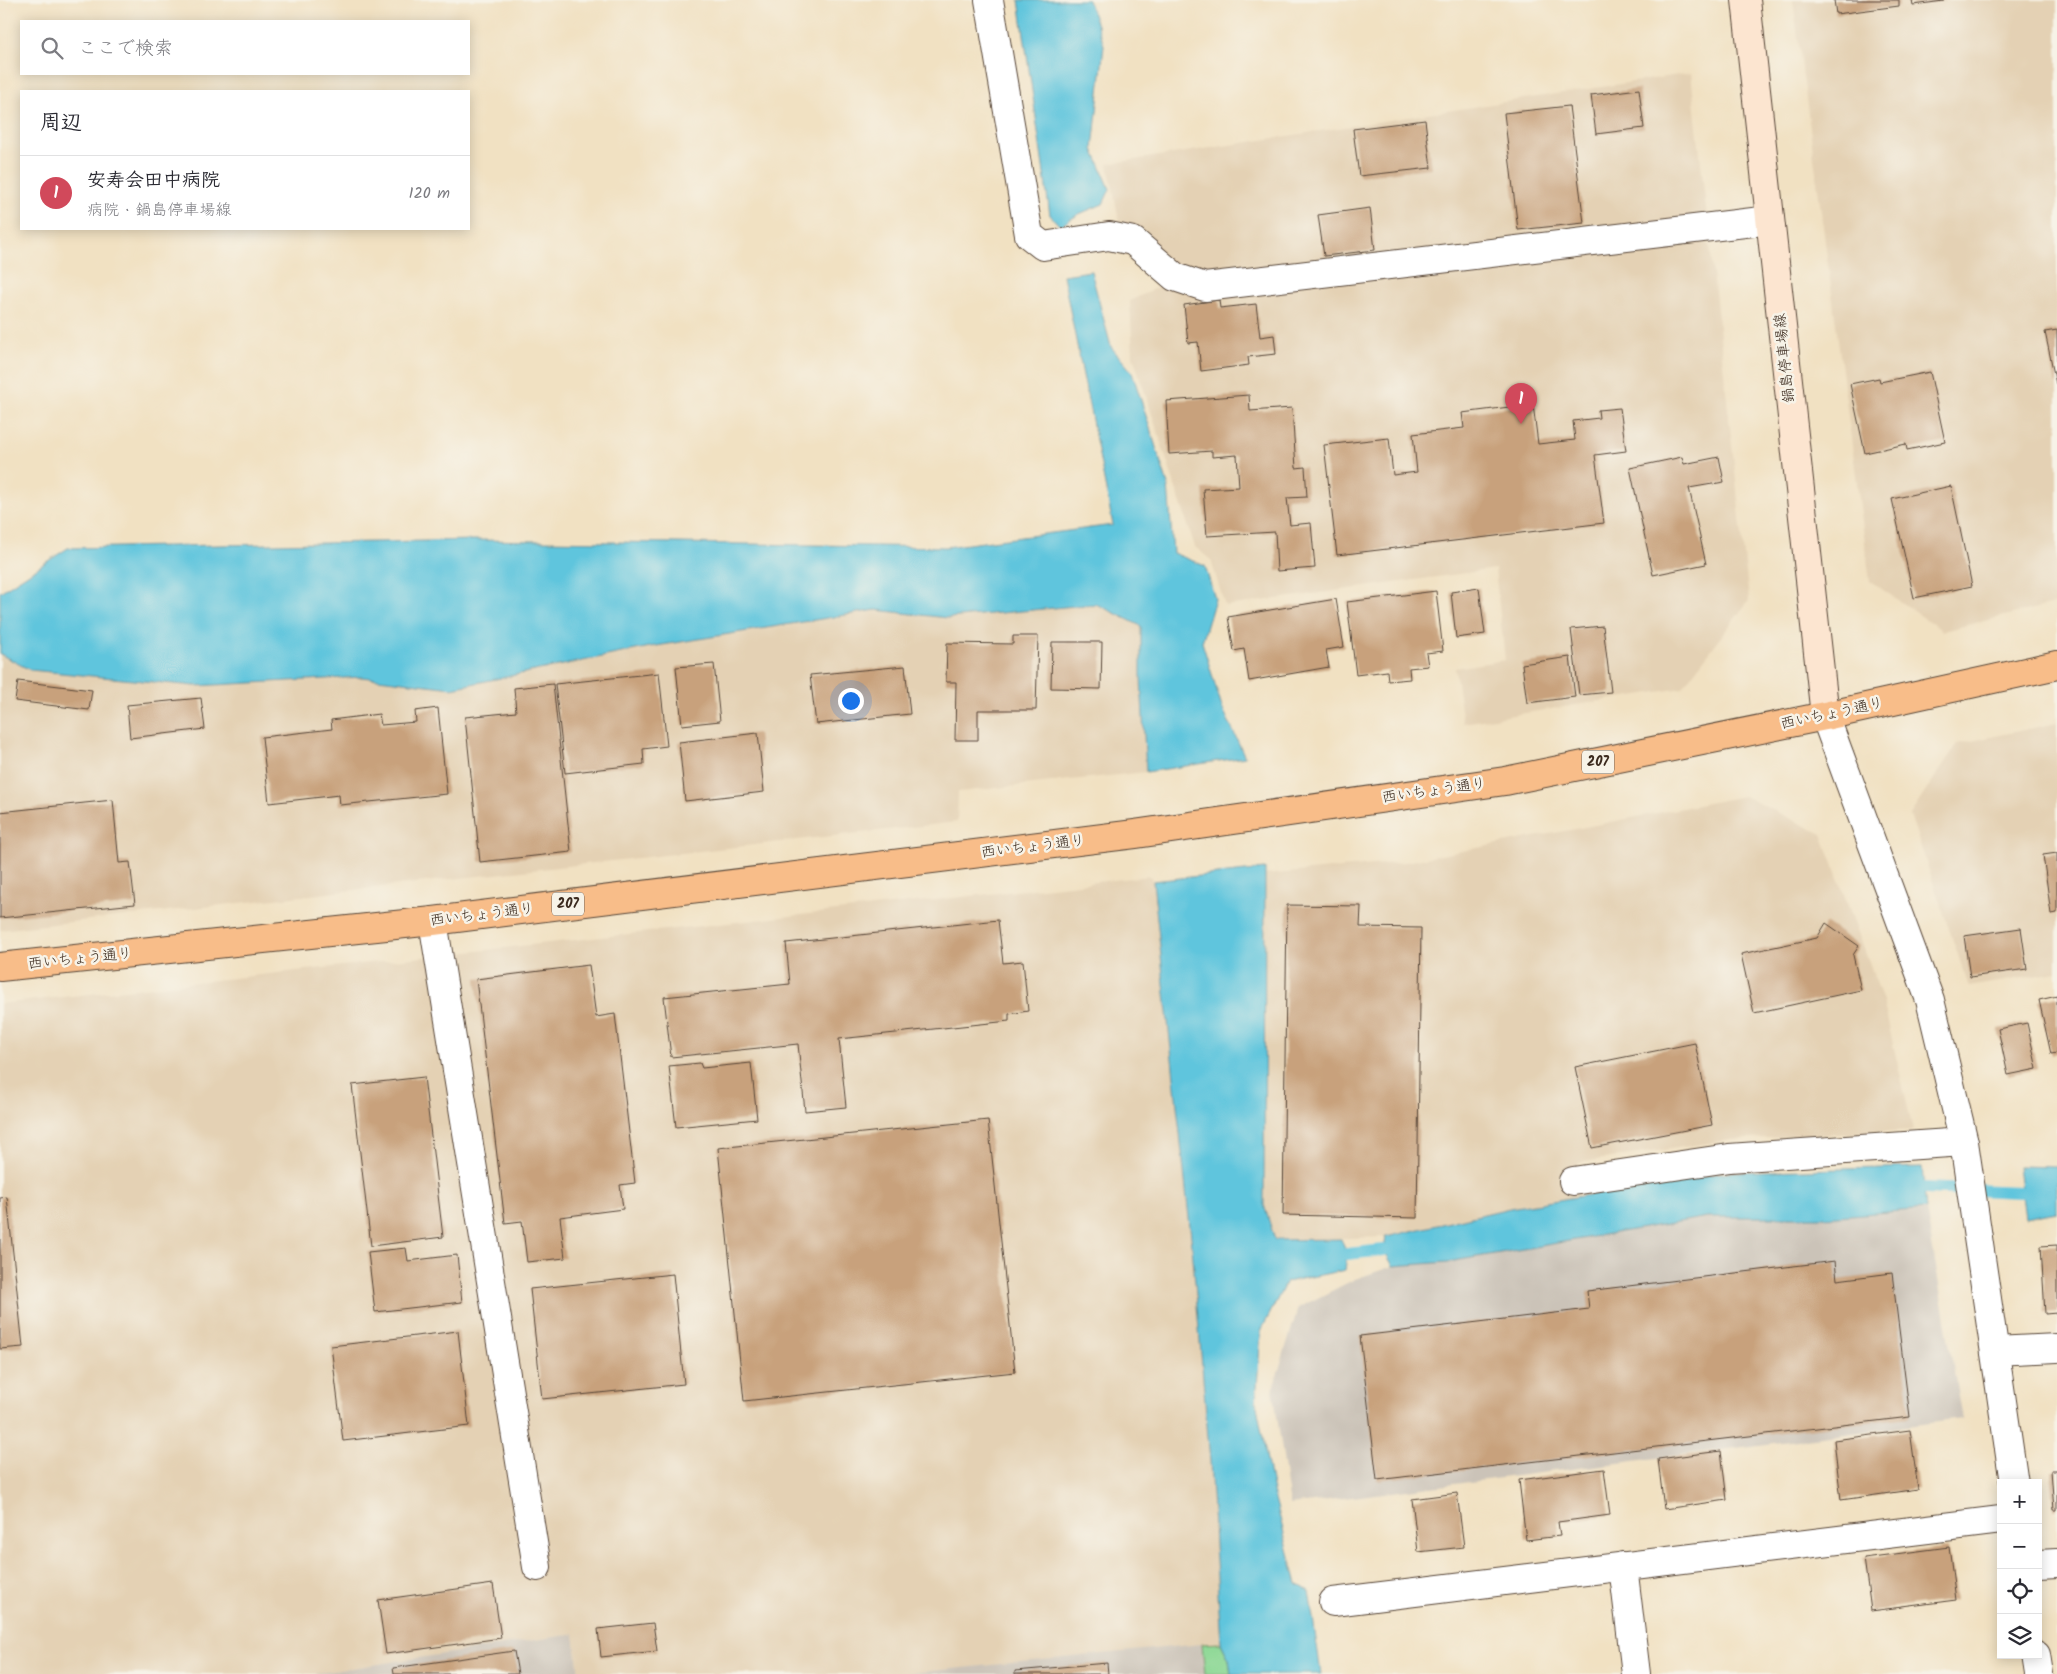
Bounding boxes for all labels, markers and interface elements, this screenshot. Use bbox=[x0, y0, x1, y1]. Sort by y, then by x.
search box bbox=[20, 20, 470, 75]
icon: search bbox=[38, 34, 66, 62]
text: ここで検索 bbox=[78, 34, 173, 64]
text: 周辺 bbox=[40, 107, 82, 140]
text: 安寿会田中病院 bbox=[87, 166, 220, 196]
text: 1 bbox=[54, 181, 58, 206]
text: 120 m bbox=[409, 181, 450, 206]
text: 病院 · 鍋島停車場線 bbox=[87, 198, 232, 223]
street label: 鍋島停車場線 bbox=[1768, 312, 1802, 404]
pin: 1 bbox=[1505, 383, 1537, 424]
your location bbox=[838, 688, 864, 714]
street label: 西いちょう通り bbox=[1778, 691, 1886, 737]
road number: 207 bbox=[1582, 750, 1614, 774]
street label: 西いちょう通り bbox=[1380, 772, 1488, 810]
street label: 西いちょう通り bbox=[979, 829, 1087, 865]
road number: 207 bbox=[552, 892, 584, 916]
street label: 西いちょう通り bbox=[428, 897, 536, 933]
street label: 西いちょう通り bbox=[27, 942, 133, 976]
map controls bbox=[1997, 1479, 2042, 1659]
button: + bbox=[1997, 1479, 2042, 1524]
button: − bbox=[1997, 1524, 2042, 1569]
button: locate bbox=[1997, 1569, 2042, 1614]
button: layers bbox=[1997, 1614, 2042, 1659]

